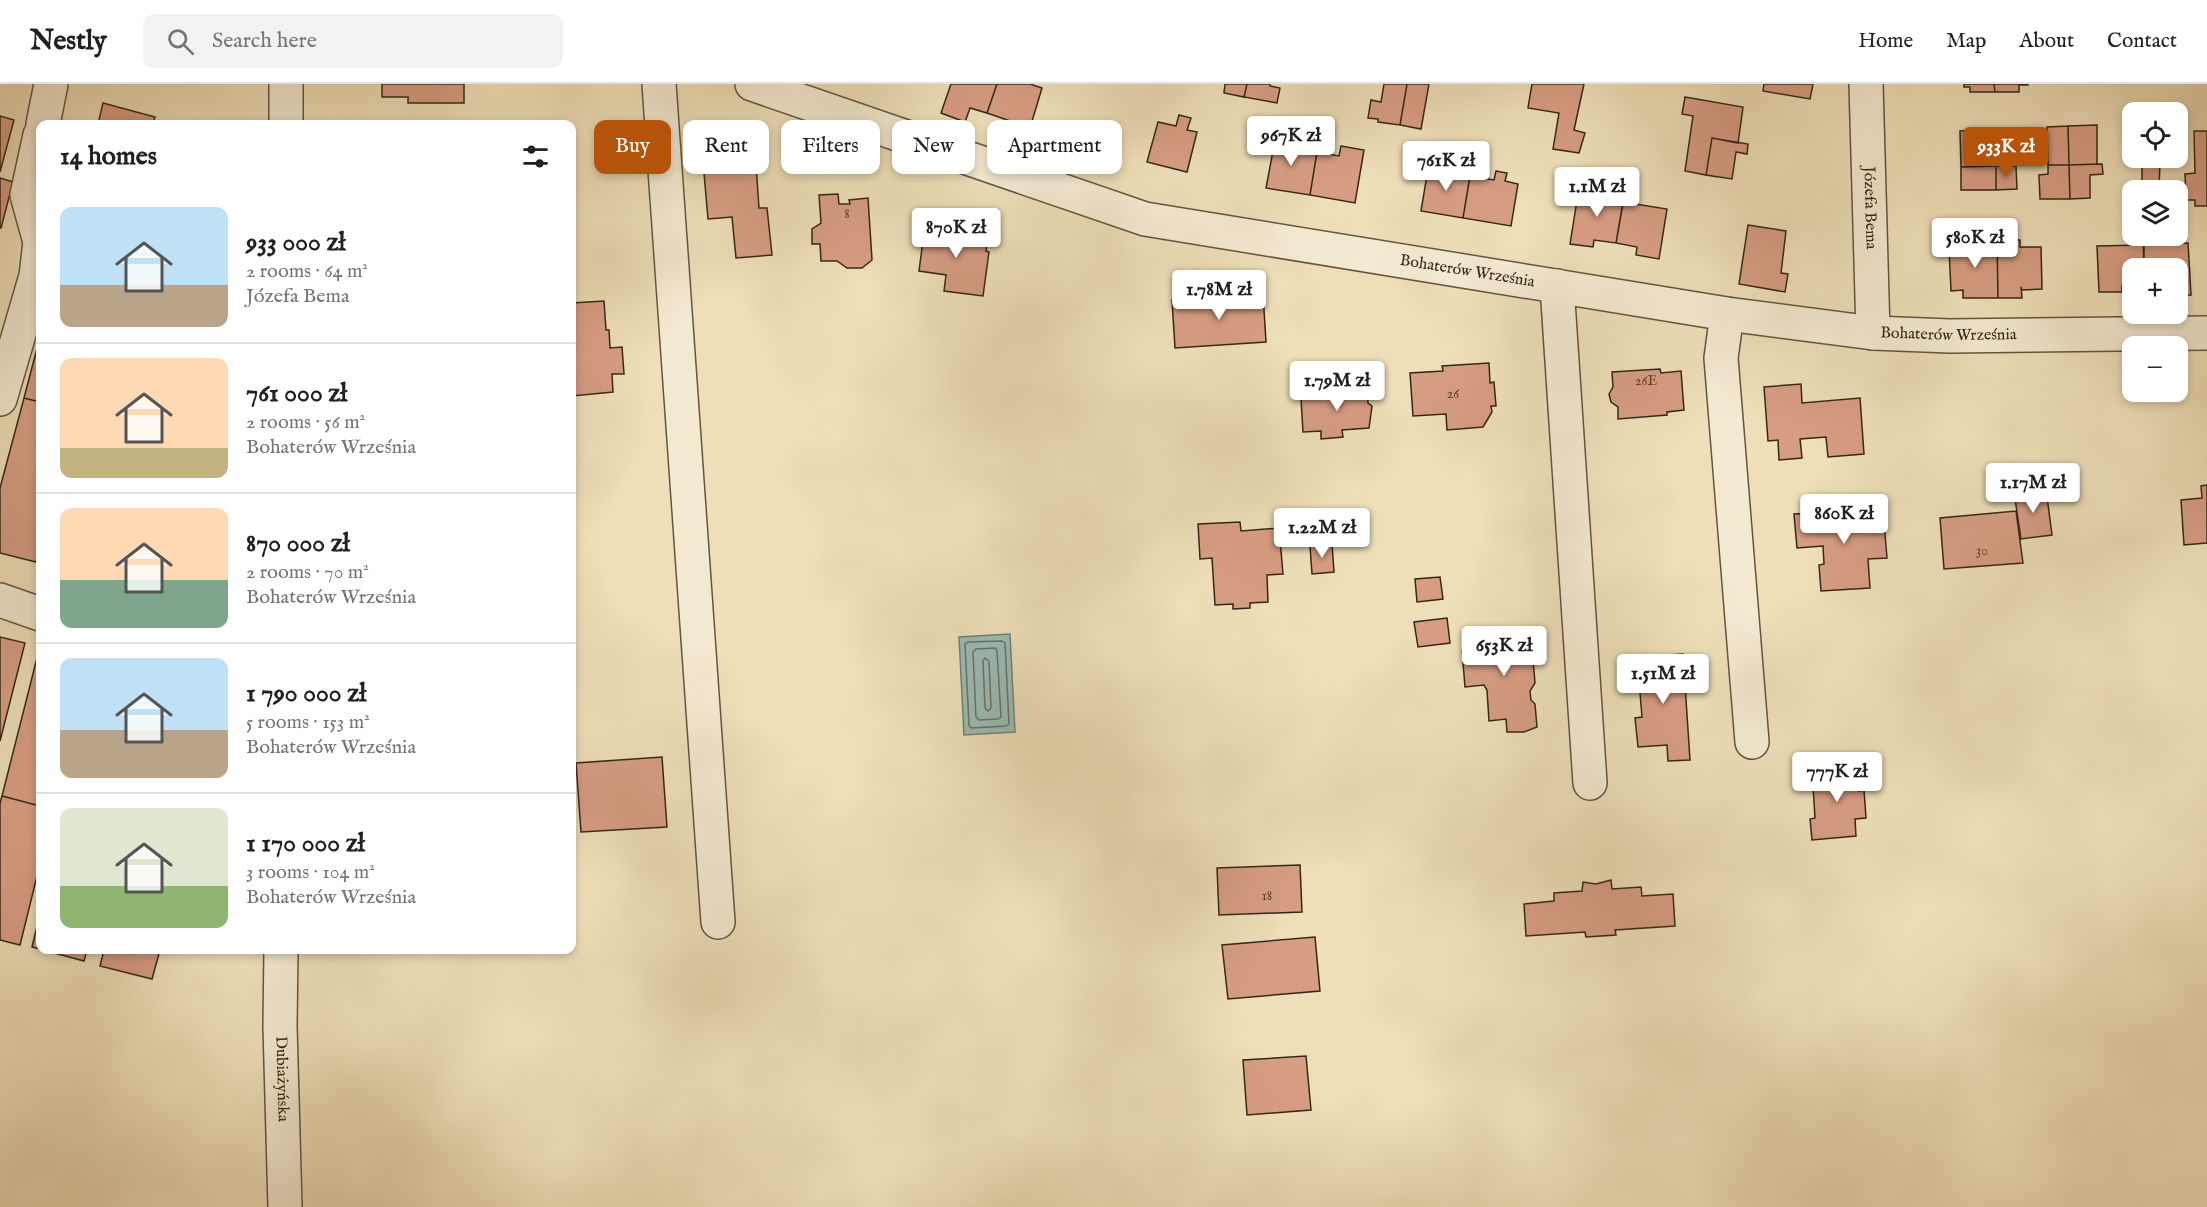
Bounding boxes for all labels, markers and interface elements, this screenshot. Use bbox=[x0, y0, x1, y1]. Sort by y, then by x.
search box bbox=[143, 14, 563, 68]
text: Nestly bbox=[30, 24, 107, 59]
icon: search bbox=[164, 25, 197, 58]
text: Search here bbox=[212, 27, 317, 55]
text: Home bbox=[1858, 28, 1913, 55]
text: Map bbox=[1946, 28, 1986, 55]
text: About bbox=[2019, 28, 2074, 55]
text: Contact bbox=[2107, 28, 2177, 55]
map controls bbox=[2122, 102, 2188, 402]
button: locate bbox=[2122, 102, 2188, 168]
pin: 967K zł bbox=[1236, 116, 1346, 167]
chip: Buy bbox=[594, 120, 671, 174]
chip: Rent bbox=[683, 120, 769, 174]
chip: Filters bbox=[781, 120, 880, 174]
chip: New bbox=[892, 120, 975, 174]
chip: Apartment bbox=[987, 120, 1122, 174]
text: 967K zł bbox=[1261, 123, 1321, 148]
pin: 933K zł bbox=[1951, 127, 2061, 178]
text: 933K zł bbox=[1977, 134, 2035, 159]
text: 14 homes bbox=[60, 140, 157, 173]
icon: filters bbox=[519, 140, 552, 173]
pin: 761K zł bbox=[1391, 141, 1501, 192]
text: 761K zł bbox=[1417, 148, 1475, 173]
street label: Józefa Bema bbox=[1858, 164, 1881, 250]
pin: 1.1M zł bbox=[1542, 167, 1652, 218]
text: 1.1M zł bbox=[1568, 174, 1626, 199]
button: layers bbox=[2122, 180, 2188, 246]
house number: 8 bbox=[844, 205, 850, 223]
pin: 870K zł bbox=[901, 208, 1011, 259]
text: 870K zł bbox=[926, 215, 986, 240]
pin: 580K zł bbox=[1920, 218, 2030, 269]
text: 580K zł bbox=[1946, 225, 2004, 250]
text: 933 000 zł bbox=[246, 226, 346, 259]
icon: home bbox=[108, 231, 180, 303]
street label: Bohaterów Września bbox=[1398, 251, 1536, 292]
button: + bbox=[2122, 258, 2188, 324]
text: 2 rooms · 64 m² bbox=[246, 259, 368, 284]
pin: 1.78M zł bbox=[1157, 270, 1281, 321]
text: 1.78M zł bbox=[1186, 277, 1252, 302]
text: Józefa Bema bbox=[246, 284, 350, 309]
street label: Bohaterów Września bbox=[1880, 323, 2017, 346]
button: − bbox=[2122, 336, 2188, 402]
pin: 1.79M zł bbox=[1275, 361, 1399, 412]
text: 1.79M zł bbox=[1304, 368, 1370, 393]
house number: 26E bbox=[1635, 372, 1657, 390]
text: 761 000 zł bbox=[246, 377, 348, 410]
icon: home bbox=[108, 382, 180, 454]
house number: 26 bbox=[1447, 385, 1460, 403]
text: 2 rooms · 56 m² bbox=[246, 410, 365, 435]
text: Bohaterów Września bbox=[246, 435, 416, 460]
pin: 1.17M zł bbox=[1971, 463, 2095, 514]
text: 1.17M zł bbox=[2000, 470, 2066, 495]
pin: 860K zł bbox=[1789, 494, 1899, 545]
text: 860K zł bbox=[1814, 501, 1874, 526]
pin: 1.22M zł bbox=[1260, 508, 1384, 559]
text: 1.22M zł bbox=[1288, 515, 1356, 540]
text: 870 000 zł bbox=[246, 527, 350, 560]
icon: home bbox=[108, 532, 180, 604]
house number: 30 bbox=[1976, 542, 1988, 560]
text: 2 rooms · 70 m² bbox=[246, 560, 369, 585]
text: Bohaterów Września bbox=[246, 585, 416, 610]
pin: 653K zł bbox=[1449, 626, 1559, 677]
text: 653K zł bbox=[1476, 633, 1532, 658]
pin: 1.51M zł bbox=[1601, 654, 1725, 705]
text: 1.51M zł bbox=[1631, 661, 1695, 686]
text: 1 790 000 zł bbox=[246, 677, 366, 710]
icon: home bbox=[108, 682, 180, 754]
text: 5 rooms · 153 m² bbox=[246, 710, 370, 735]
text: Bohaterów Września bbox=[246, 735, 416, 760]
pin: 777K zł bbox=[1782, 752, 1892, 803]
text: 777K zł bbox=[1806, 759, 1868, 784]
text: 1 170 000 zł bbox=[246, 827, 365, 860]
icon: home bbox=[108, 832, 180, 904]
text: 3 rooms · 104 m² bbox=[246, 860, 375, 885]
text: Bohaterów Września bbox=[246, 885, 416, 910]
house number: 18 bbox=[1262, 887, 1272, 905]
street label: Dubiażyńska bbox=[270, 1036, 293, 1122]

